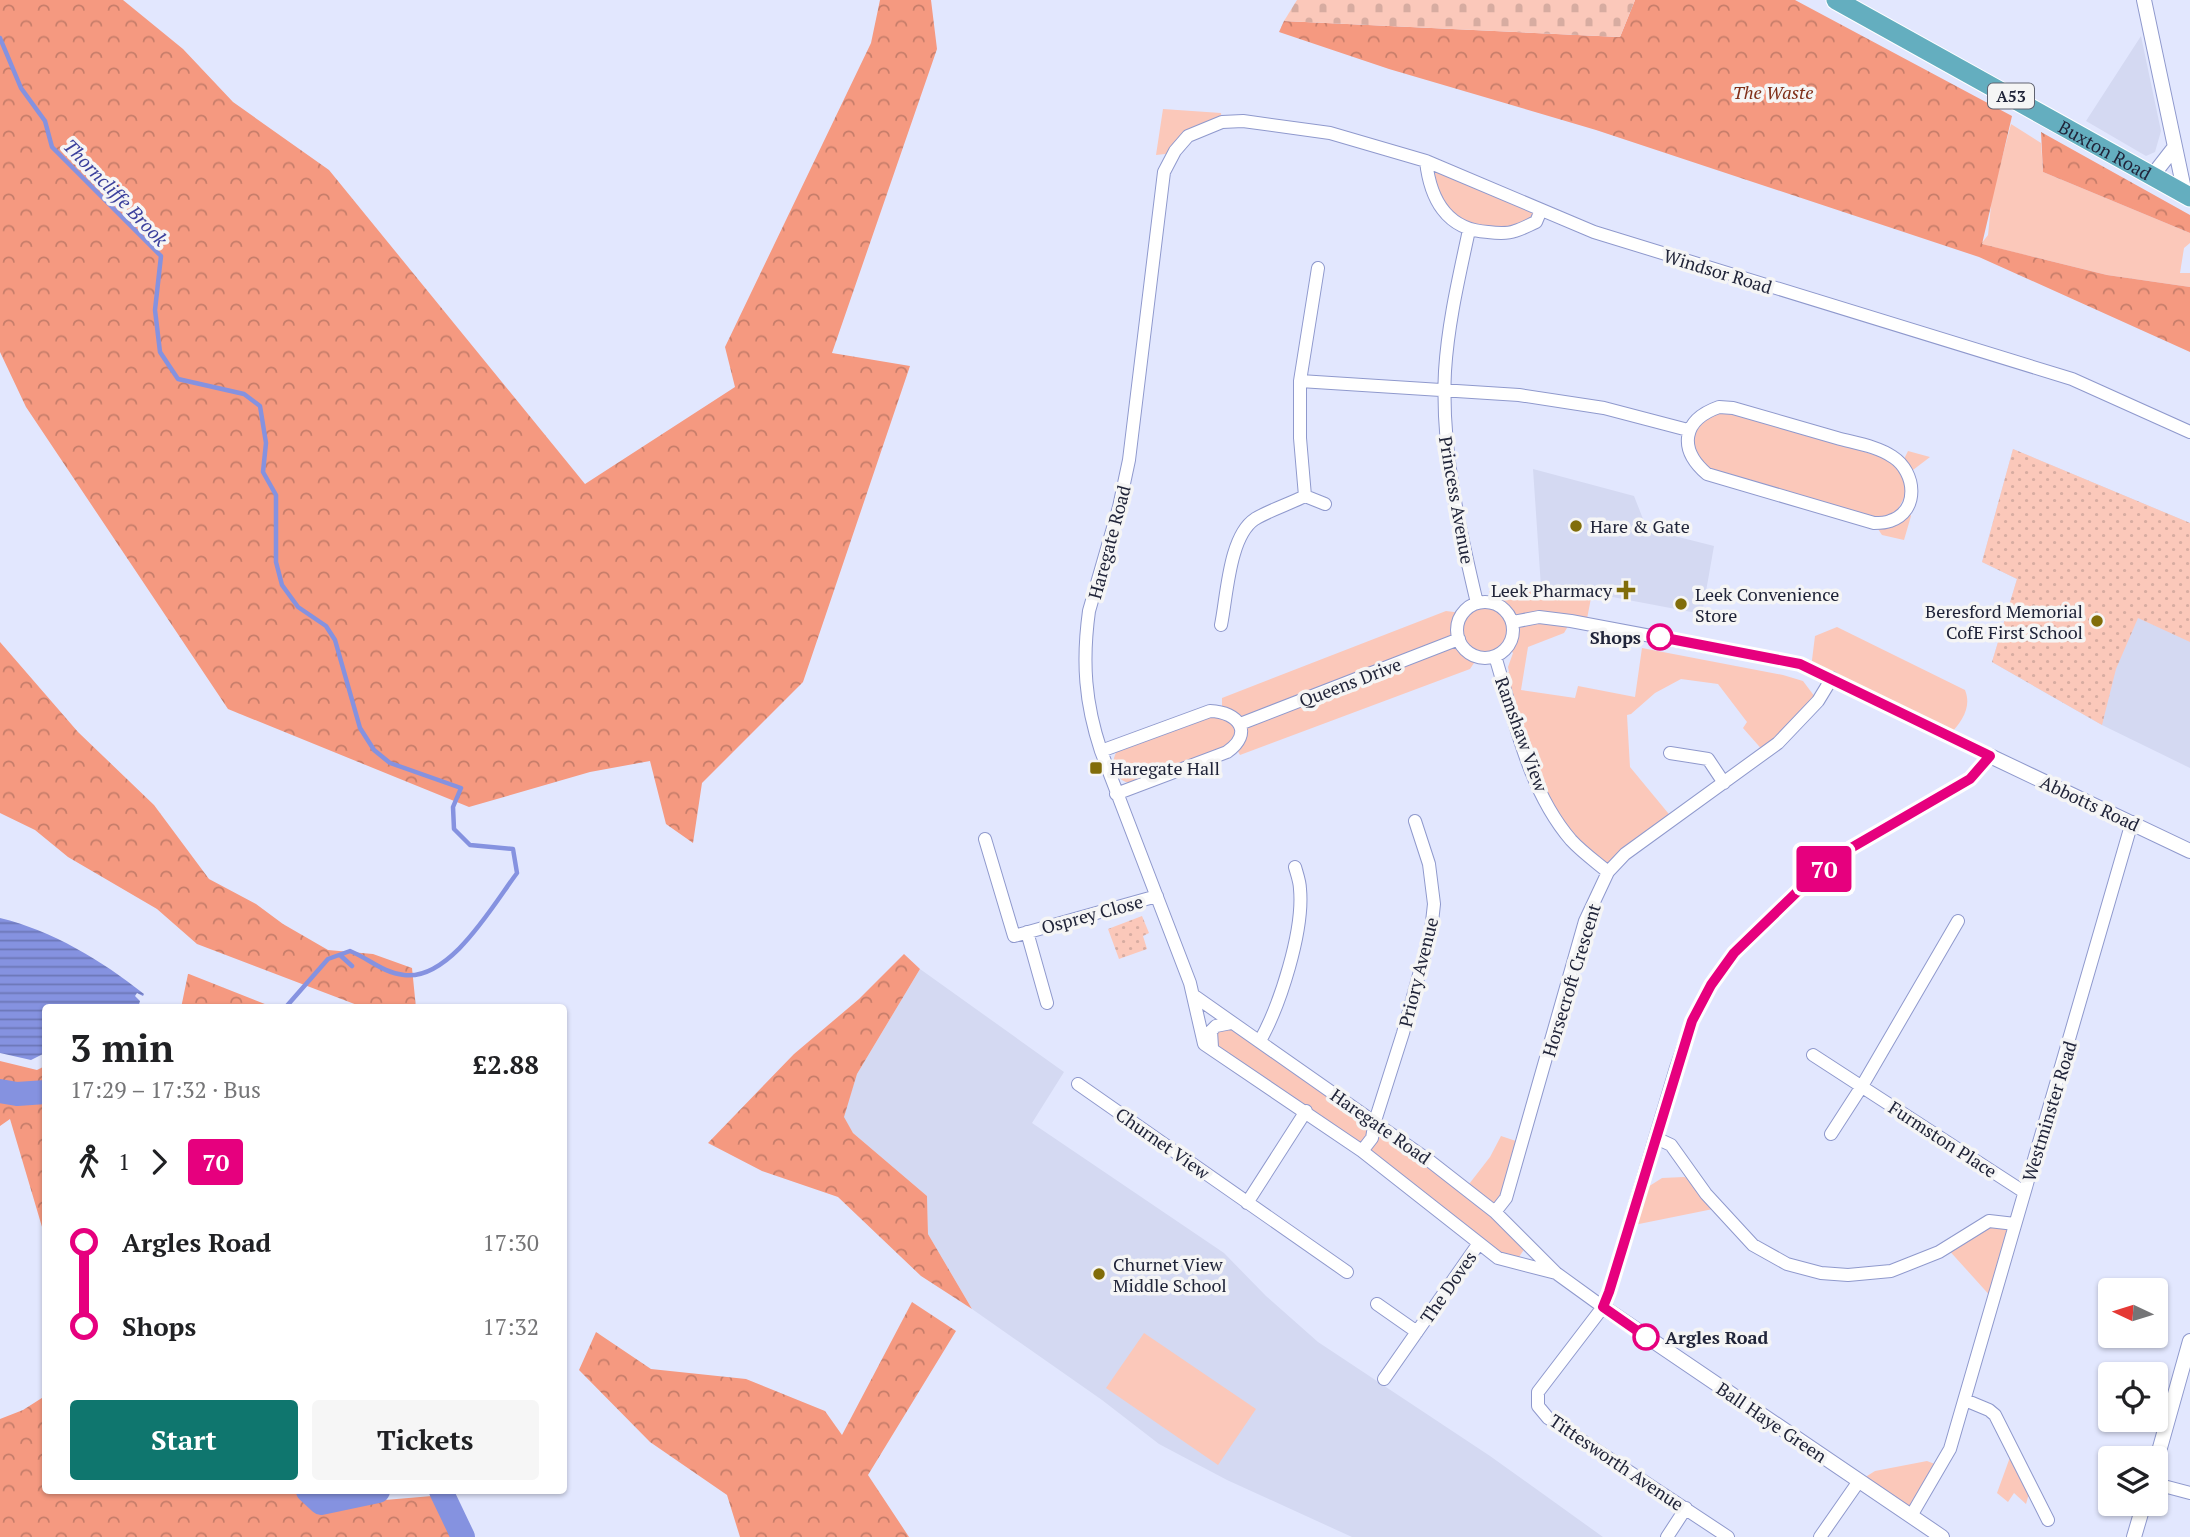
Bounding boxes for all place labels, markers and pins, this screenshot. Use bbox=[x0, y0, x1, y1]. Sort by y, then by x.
place label: Hare & Gate bbox=[1590, 514, 1690, 538]
marker: Hare & Gate bbox=[1568, 518, 1584, 534]
place label: Leek Pharmacy bbox=[1491, 578, 1613, 602]
marker: Leek Pharmacy bbox=[1618, 582, 1634, 598]
place label: Leek Convenience Store bbox=[1695, 582, 1839, 627]
marker: Leek Convenience Store bbox=[1673, 596, 1689, 612]
place label: Beresford Memorial CofE First School bbox=[1925, 599, 2083, 644]
marker: Beresford Memorial CofE First School bbox=[2089, 613, 2105, 629]
marker: Shops bbox=[1647, 624, 1673, 650]
place label: Shops bbox=[1590, 625, 1641, 649]
place label: Haregate Hall bbox=[1110, 756, 1220, 780]
marker: Haregate Hall bbox=[1088, 760, 1104, 776]
place label: Churnet View Middle School bbox=[1113, 1252, 1227, 1297]
marker: Churnet View Middle School bbox=[1091, 1266, 1107, 1282]
marker: Argles Road bbox=[1633, 1324, 1659, 1350]
place label: Argles Road bbox=[1665, 1325, 1769, 1349]

